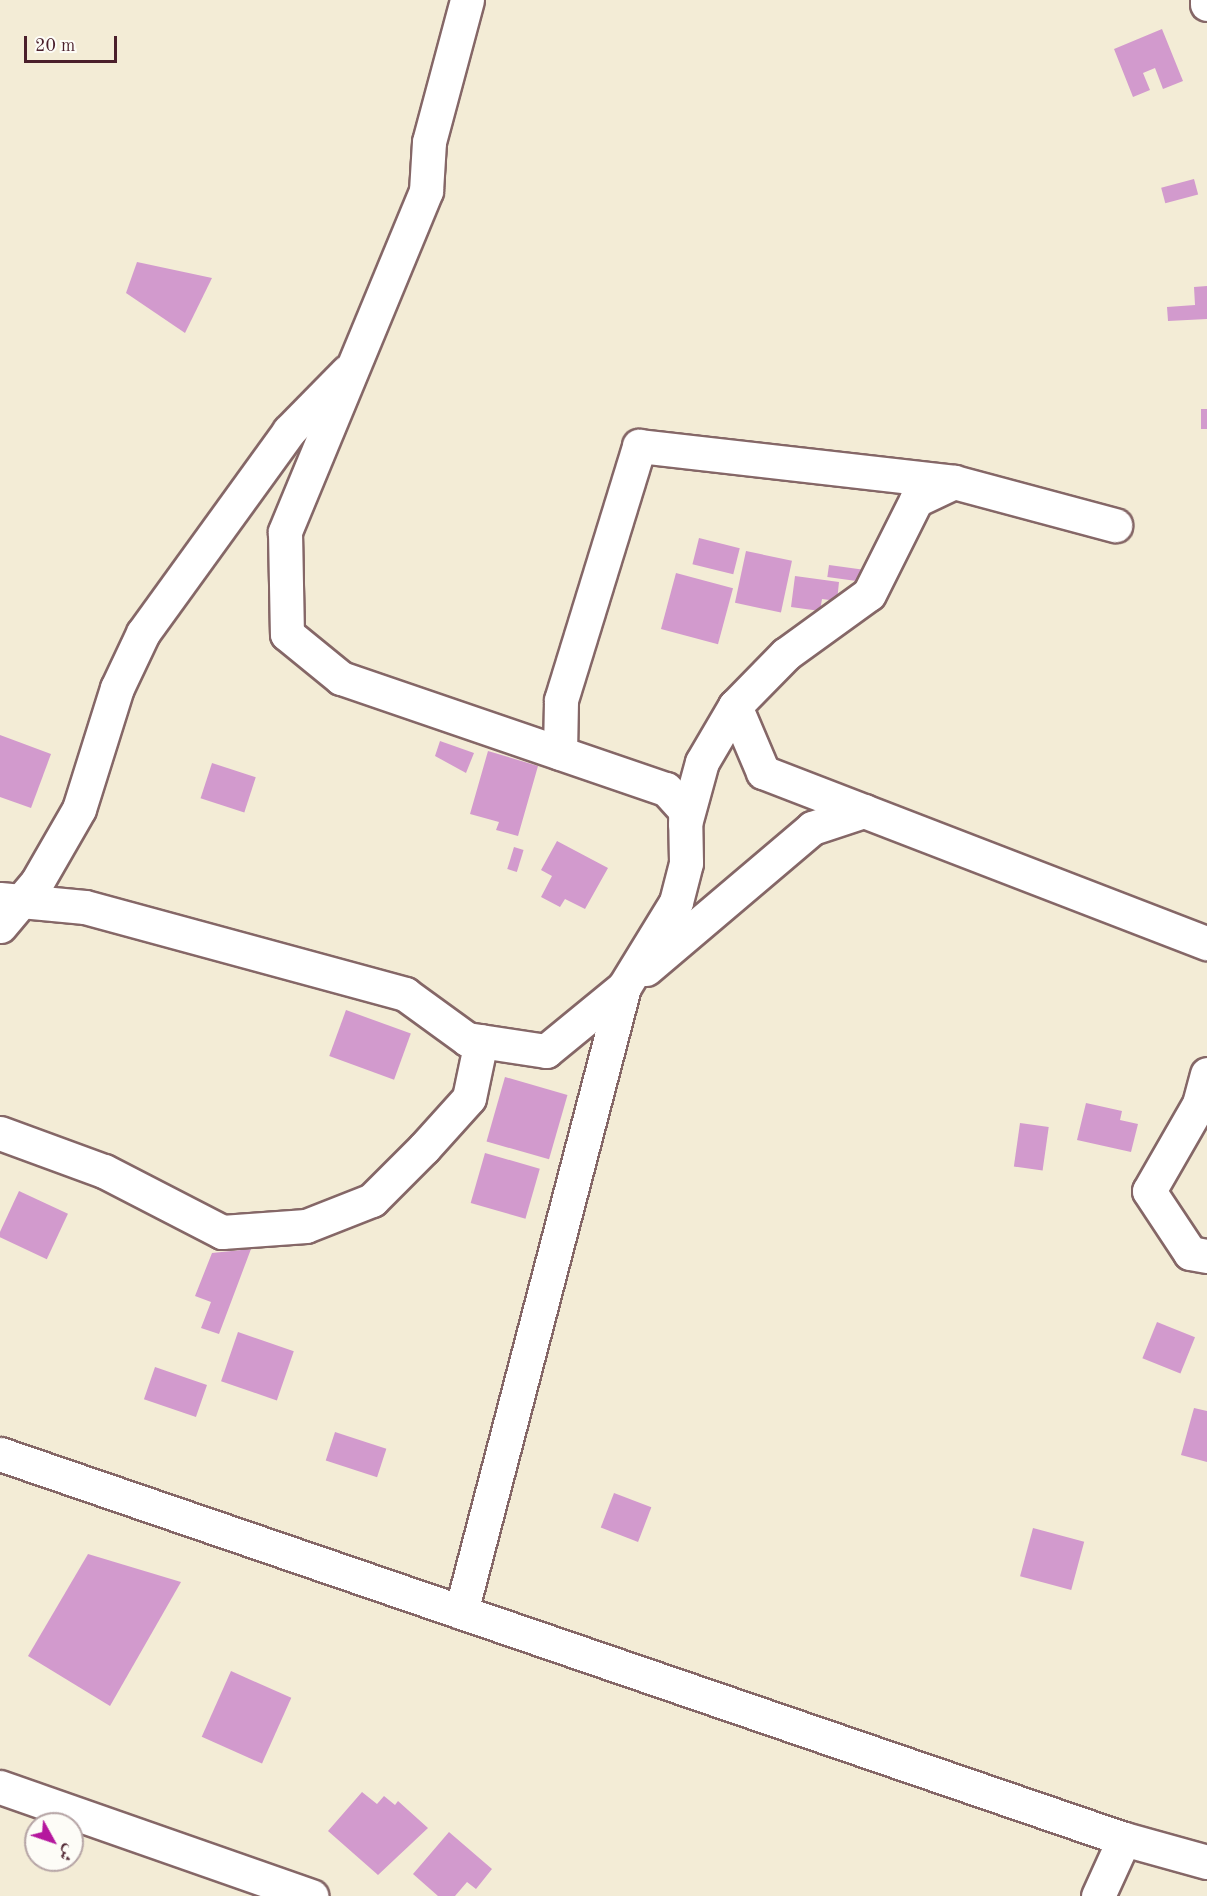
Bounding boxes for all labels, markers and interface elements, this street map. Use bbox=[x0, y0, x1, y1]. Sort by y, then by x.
scale bar bbox=[27, 24, 120, 62]
text: 20 m bbox=[35, 37, 75, 55]
north arrow bbox=[24, 1812, 84, 1872]
text: ش bbox=[55, 1841, 77, 1864]

